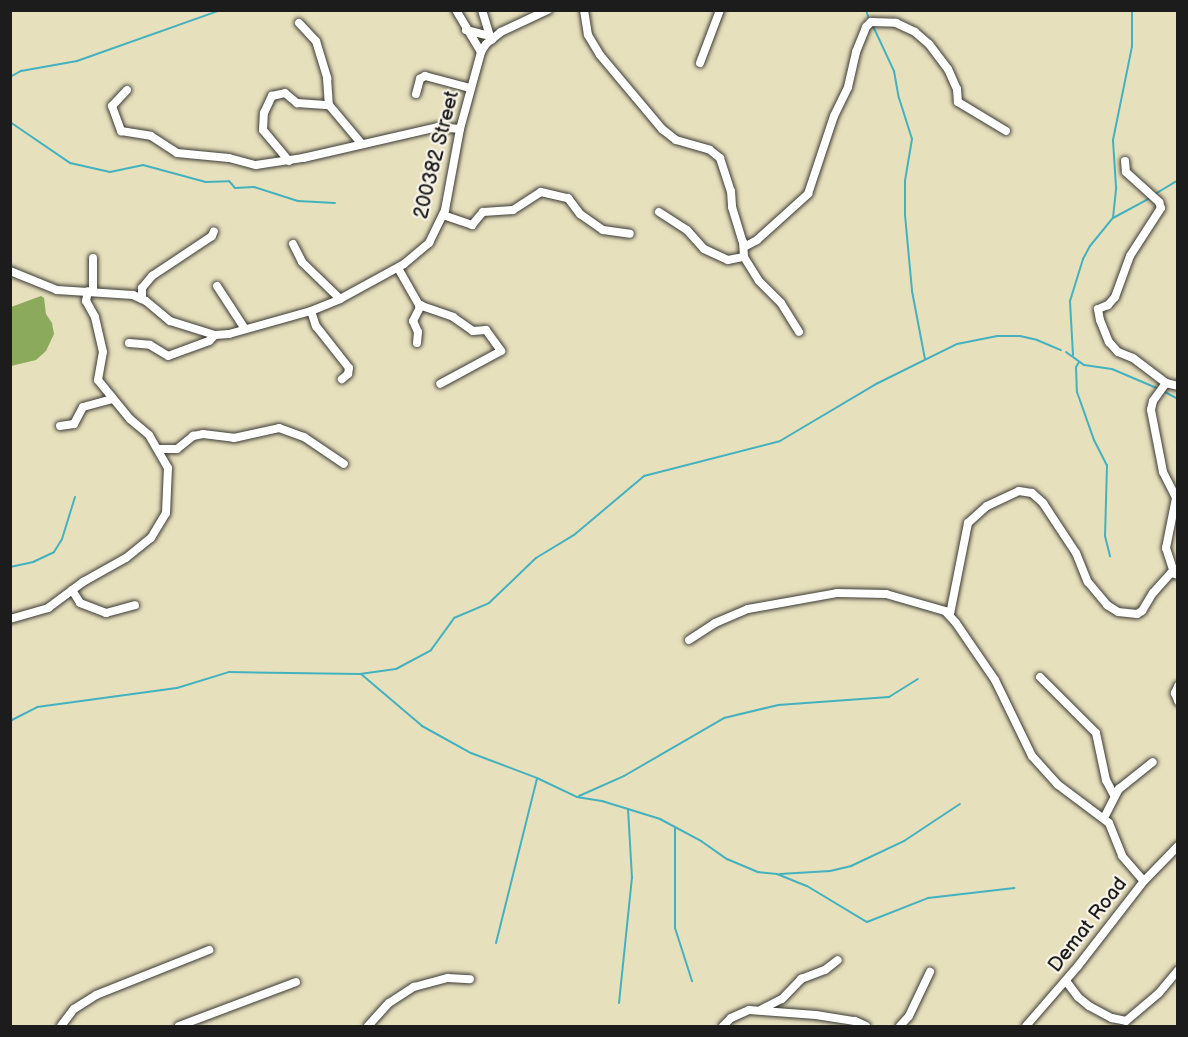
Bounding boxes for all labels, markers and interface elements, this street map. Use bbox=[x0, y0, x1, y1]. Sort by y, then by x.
street label: 200382 Street bbox=[409, 88, 465, 222]
street label: Demat Road bbox=[1043, 873, 1133, 977]

